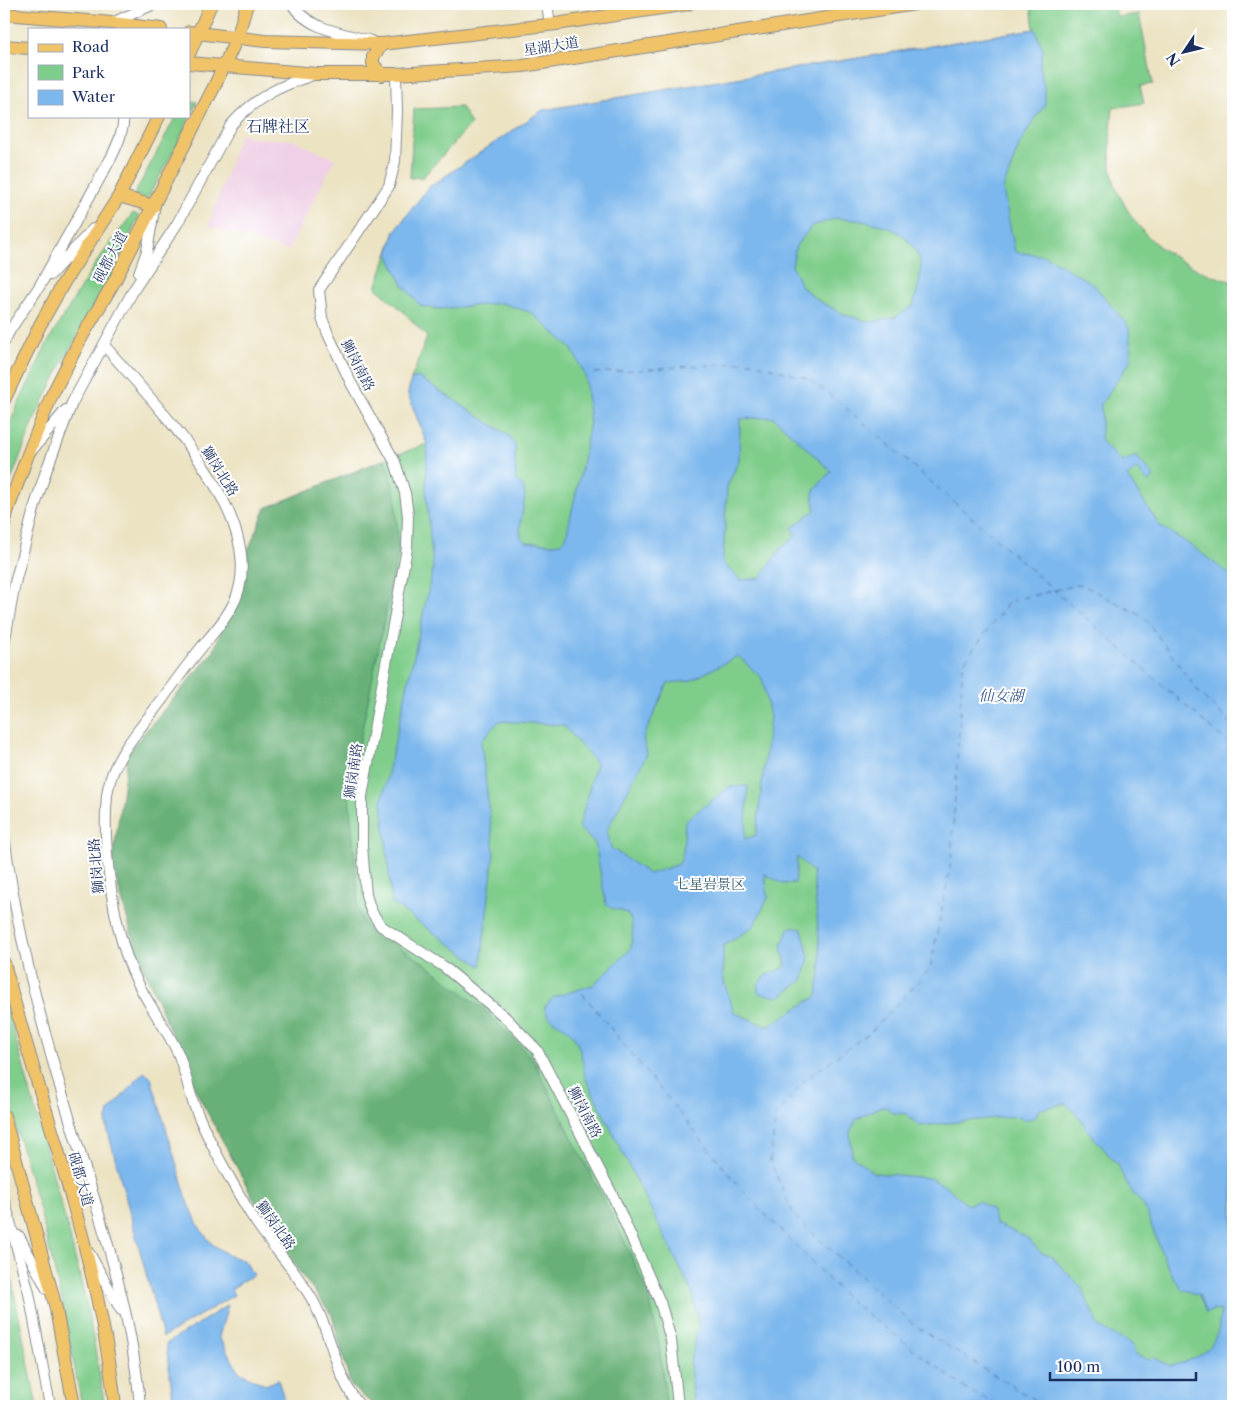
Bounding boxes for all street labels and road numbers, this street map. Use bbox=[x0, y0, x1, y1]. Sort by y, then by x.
street label: 星湖大道 bbox=[522, 33, 580, 59]
street label: 砚都大道 bbox=[89, 228, 131, 286]
street label: 狮岗南路 bbox=[337, 336, 379, 394]
street label: 獅岗北路 bbox=[198, 442, 242, 500]
street label: 狮岗南路 bbox=[340, 742, 366, 800]
street label: 獅岗北路 bbox=[85, 837, 107, 895]
street label: 狮岗南路 bbox=[564, 1083, 606, 1141]
street label: 砚都大道 bbox=[65, 1150, 97, 1208]
street label: 獅岗北路 bbox=[253, 1197, 299, 1253]

